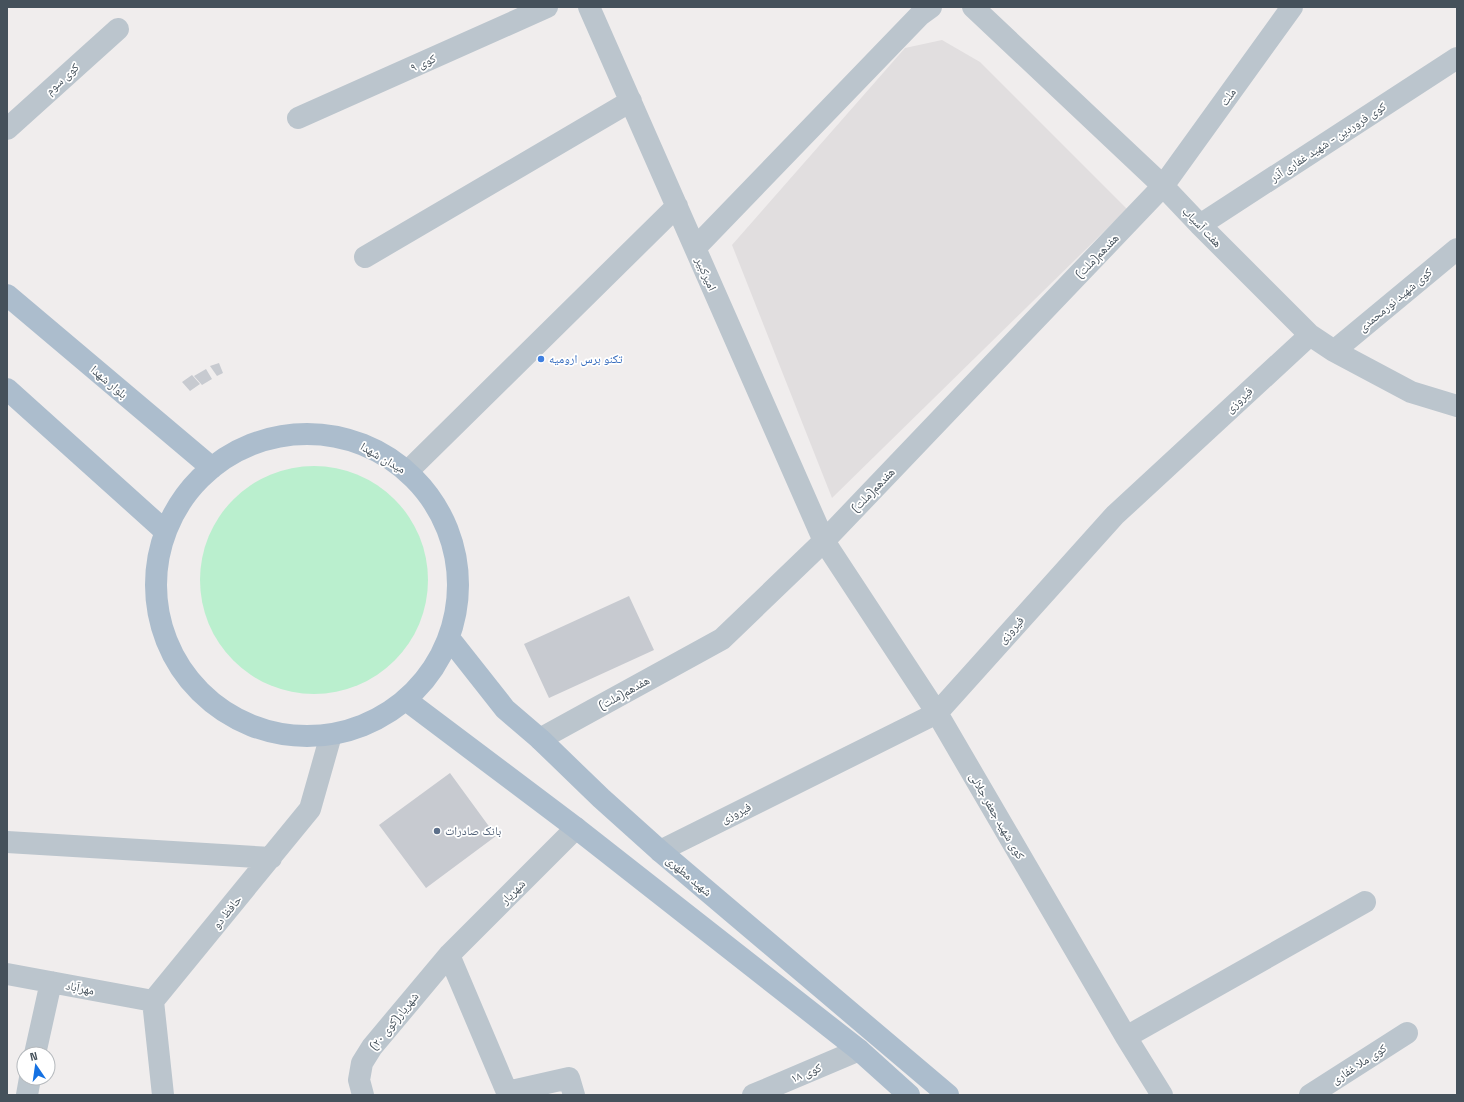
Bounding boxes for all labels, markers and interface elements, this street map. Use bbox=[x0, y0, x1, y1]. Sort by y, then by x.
street label: کوی ۹ bbox=[408, 50, 438, 76]
street label: کوی سوم bbox=[42, 60, 82, 98]
street label: ملت bbox=[1216, 85, 1240, 109]
street label: کوی فروردین - شهید غفاری آذر bbox=[1266, 98, 1389, 186]
street label: هفت آسیاب bbox=[1179, 203, 1225, 251]
street label: هفدهم(ملت) bbox=[1072, 230, 1122, 282]
street label: امیرکبیر bbox=[691, 254, 721, 293]
street label: کوی شهید نورمحمدی bbox=[1355, 264, 1435, 336]
place label: تکنو برس ارومیه bbox=[549, 351, 623, 367]
marker: تکنو برس ارومیه bbox=[536, 354, 546, 364]
street label: بلوار شهدا bbox=[87, 362, 131, 402]
street label: فیروزی bbox=[1222, 383, 1256, 417]
street label: میدان شهدا bbox=[358, 439, 408, 477]
street label: هفدهم(ملت) bbox=[848, 464, 898, 516]
street label: فیروزی bbox=[994, 613, 1028, 647]
street label: هفدهم(ملت) bbox=[596, 672, 652, 714]
street label: کوی شهید جعفر جلالی bbox=[966, 770, 1028, 862]
street label: فیروزی bbox=[718, 799, 754, 827]
place label: بانک صادرات bbox=[445, 823, 501, 839]
marker: بانک صادرات bbox=[432, 826, 442, 836]
street label: شهید مطهری bbox=[663, 852, 715, 900]
street label: شهریار bbox=[496, 876, 529, 909]
street label: حافظ دو bbox=[209, 892, 246, 932]
street label: مهرآباد bbox=[64, 977, 96, 999]
street label: شهریار(کوی ۲۰) bbox=[366, 989, 422, 1053]
street label: کوی ملا غفاری bbox=[1328, 1040, 1390, 1088]
north arrow bbox=[16, 1046, 56, 1086]
text: N bbox=[29, 1049, 39, 1064]
street label: کوی ۱۸ bbox=[788, 1059, 824, 1087]

